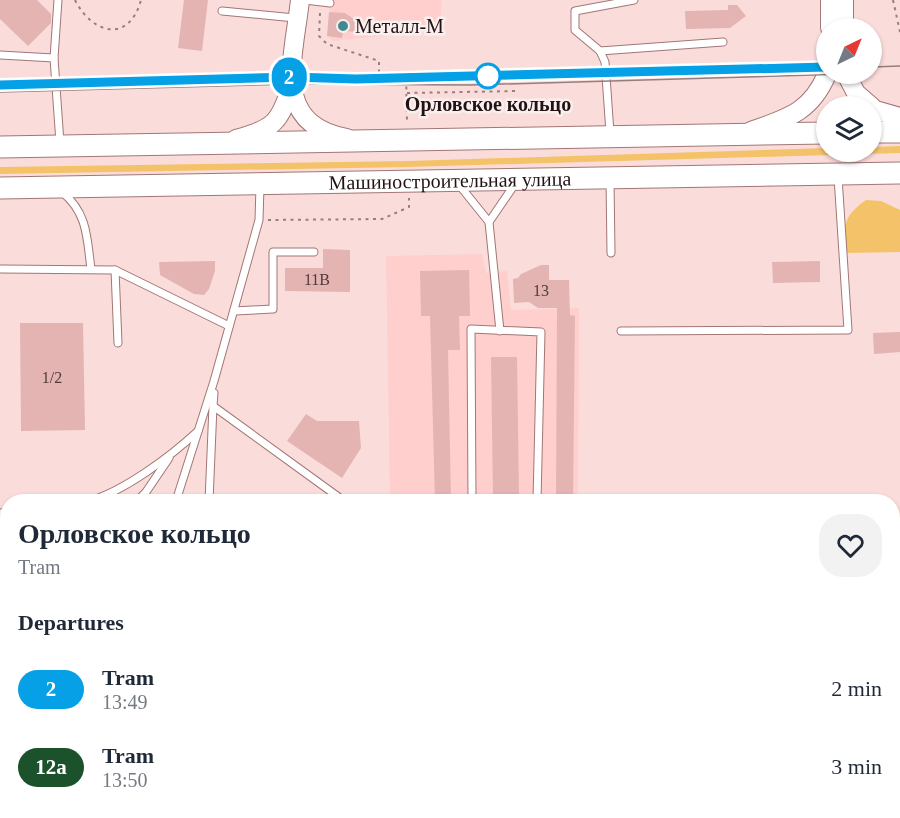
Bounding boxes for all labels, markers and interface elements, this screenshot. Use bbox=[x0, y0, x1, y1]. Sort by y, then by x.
place label: Металл-М bbox=[355, 15, 444, 37]
north arrow bbox=[816, 18, 882, 84]
map controls bbox=[816, 18, 882, 162]
marker: Металл-М bbox=[336, 19, 350, 33]
line badge: 2 bbox=[270, 58, 308, 97]
marker: Орловское кольцо bbox=[475, 63, 501, 89]
text: 2 bbox=[284, 65, 294, 89]
place label: Орловское кольцо bbox=[405, 93, 571, 116]
button: layers bbox=[816, 96, 882, 162]
street label: Машиностроительная улица bbox=[329, 167, 571, 194]
house number: 11В bbox=[304, 271, 330, 288]
house number: 13 bbox=[533, 282, 549, 299]
house number: 1/2 bbox=[42, 369, 62, 386]
button: heart bbox=[819, 514, 882, 577]
text: Орловское кольцо bbox=[18, 518, 251, 549]
text: Tram bbox=[18, 556, 61, 578]
text: Departures bbox=[18, 610, 124, 635]
text: Tram bbox=[102, 665, 154, 690]
text: 2 min bbox=[831, 676, 882, 701]
text: 2 bbox=[46, 677, 56, 701]
text: 13:49 bbox=[102, 691, 148, 713]
text: Tram bbox=[102, 743, 154, 768]
text: 3 min bbox=[831, 754, 882, 779]
text: 12а bbox=[35, 755, 67, 779]
text: 13:50 bbox=[102, 769, 148, 791]

